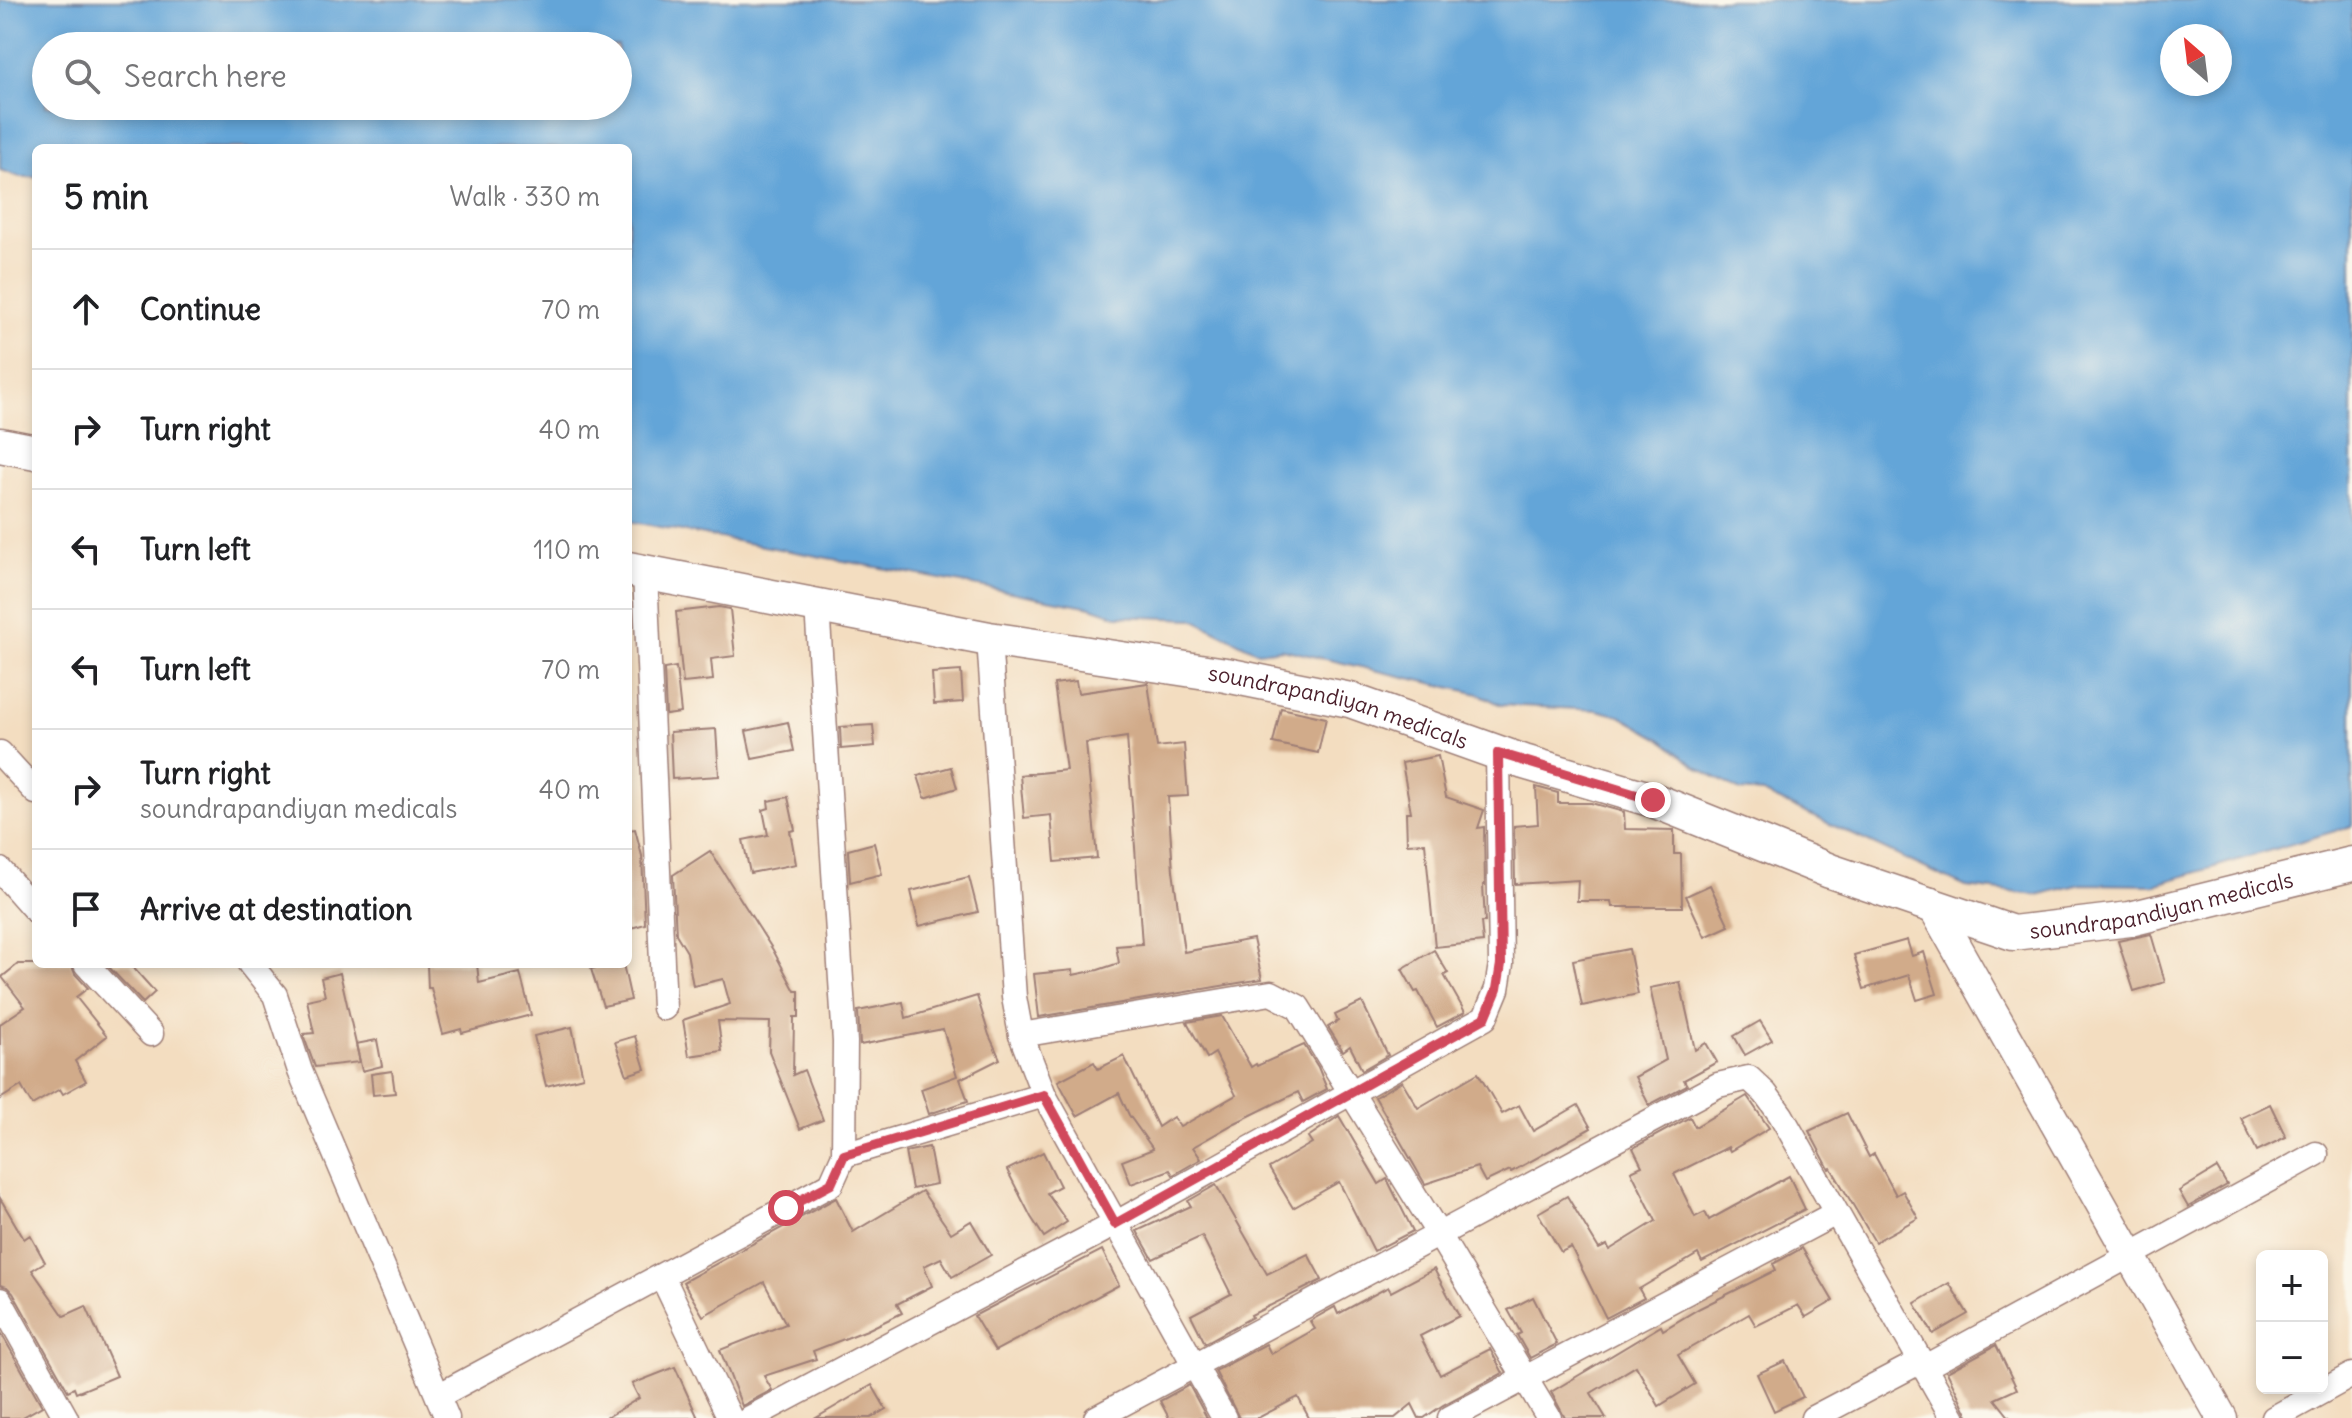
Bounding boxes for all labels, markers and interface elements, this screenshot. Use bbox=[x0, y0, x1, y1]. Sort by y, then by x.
north arrow bbox=[2160, 24, 2232, 96]
search box bbox=[32, 32, 632, 120]
icon: search bbox=[60, 54, 104, 98]
text: Search here bbox=[124, 57, 287, 95]
text: 5 min bbox=[64, 175, 149, 218]
text: Walk · 330 m bbox=[450, 180, 600, 213]
icon: ahead bbox=[64, 287, 108, 331]
text: Continue bbox=[140, 290, 261, 328]
text: 70 m bbox=[541, 293, 600, 326]
icon: right bbox=[64, 407, 108, 451]
text: Turn right bbox=[140, 410, 271, 448]
text: 40 m bbox=[539, 413, 600, 446]
icon: left bbox=[64, 527, 108, 571]
text: Turn left bbox=[140, 530, 251, 568]
text: 110 m bbox=[533, 533, 600, 566]
icon: left bbox=[64, 647, 108, 691]
text: Turn left bbox=[140, 650, 251, 688]
text: 70 m bbox=[541, 653, 600, 686]
street label: soundrapandiyan medicals bbox=[1206, 658, 1472, 755]
text: Turn right bbox=[140, 754, 271, 792]
icon: right bbox=[64, 767, 108, 811]
text: 40 m bbox=[539, 773, 600, 806]
route end bbox=[1635, 782, 1671, 818]
text: soundrapandiyan medicals bbox=[140, 792, 457, 825]
street label: soundrapandiyan medicals bbox=[2028, 865, 2296, 945]
icon: arrive bbox=[64, 887, 108, 931]
text: Arrive at destination bbox=[140, 890, 412, 928]
route start bbox=[768, 1190, 804, 1226]
map controls bbox=[2256, 1250, 2328, 1394]
button: + bbox=[2256, 1250, 2328, 1322]
button: − bbox=[2256, 1322, 2328, 1394]

